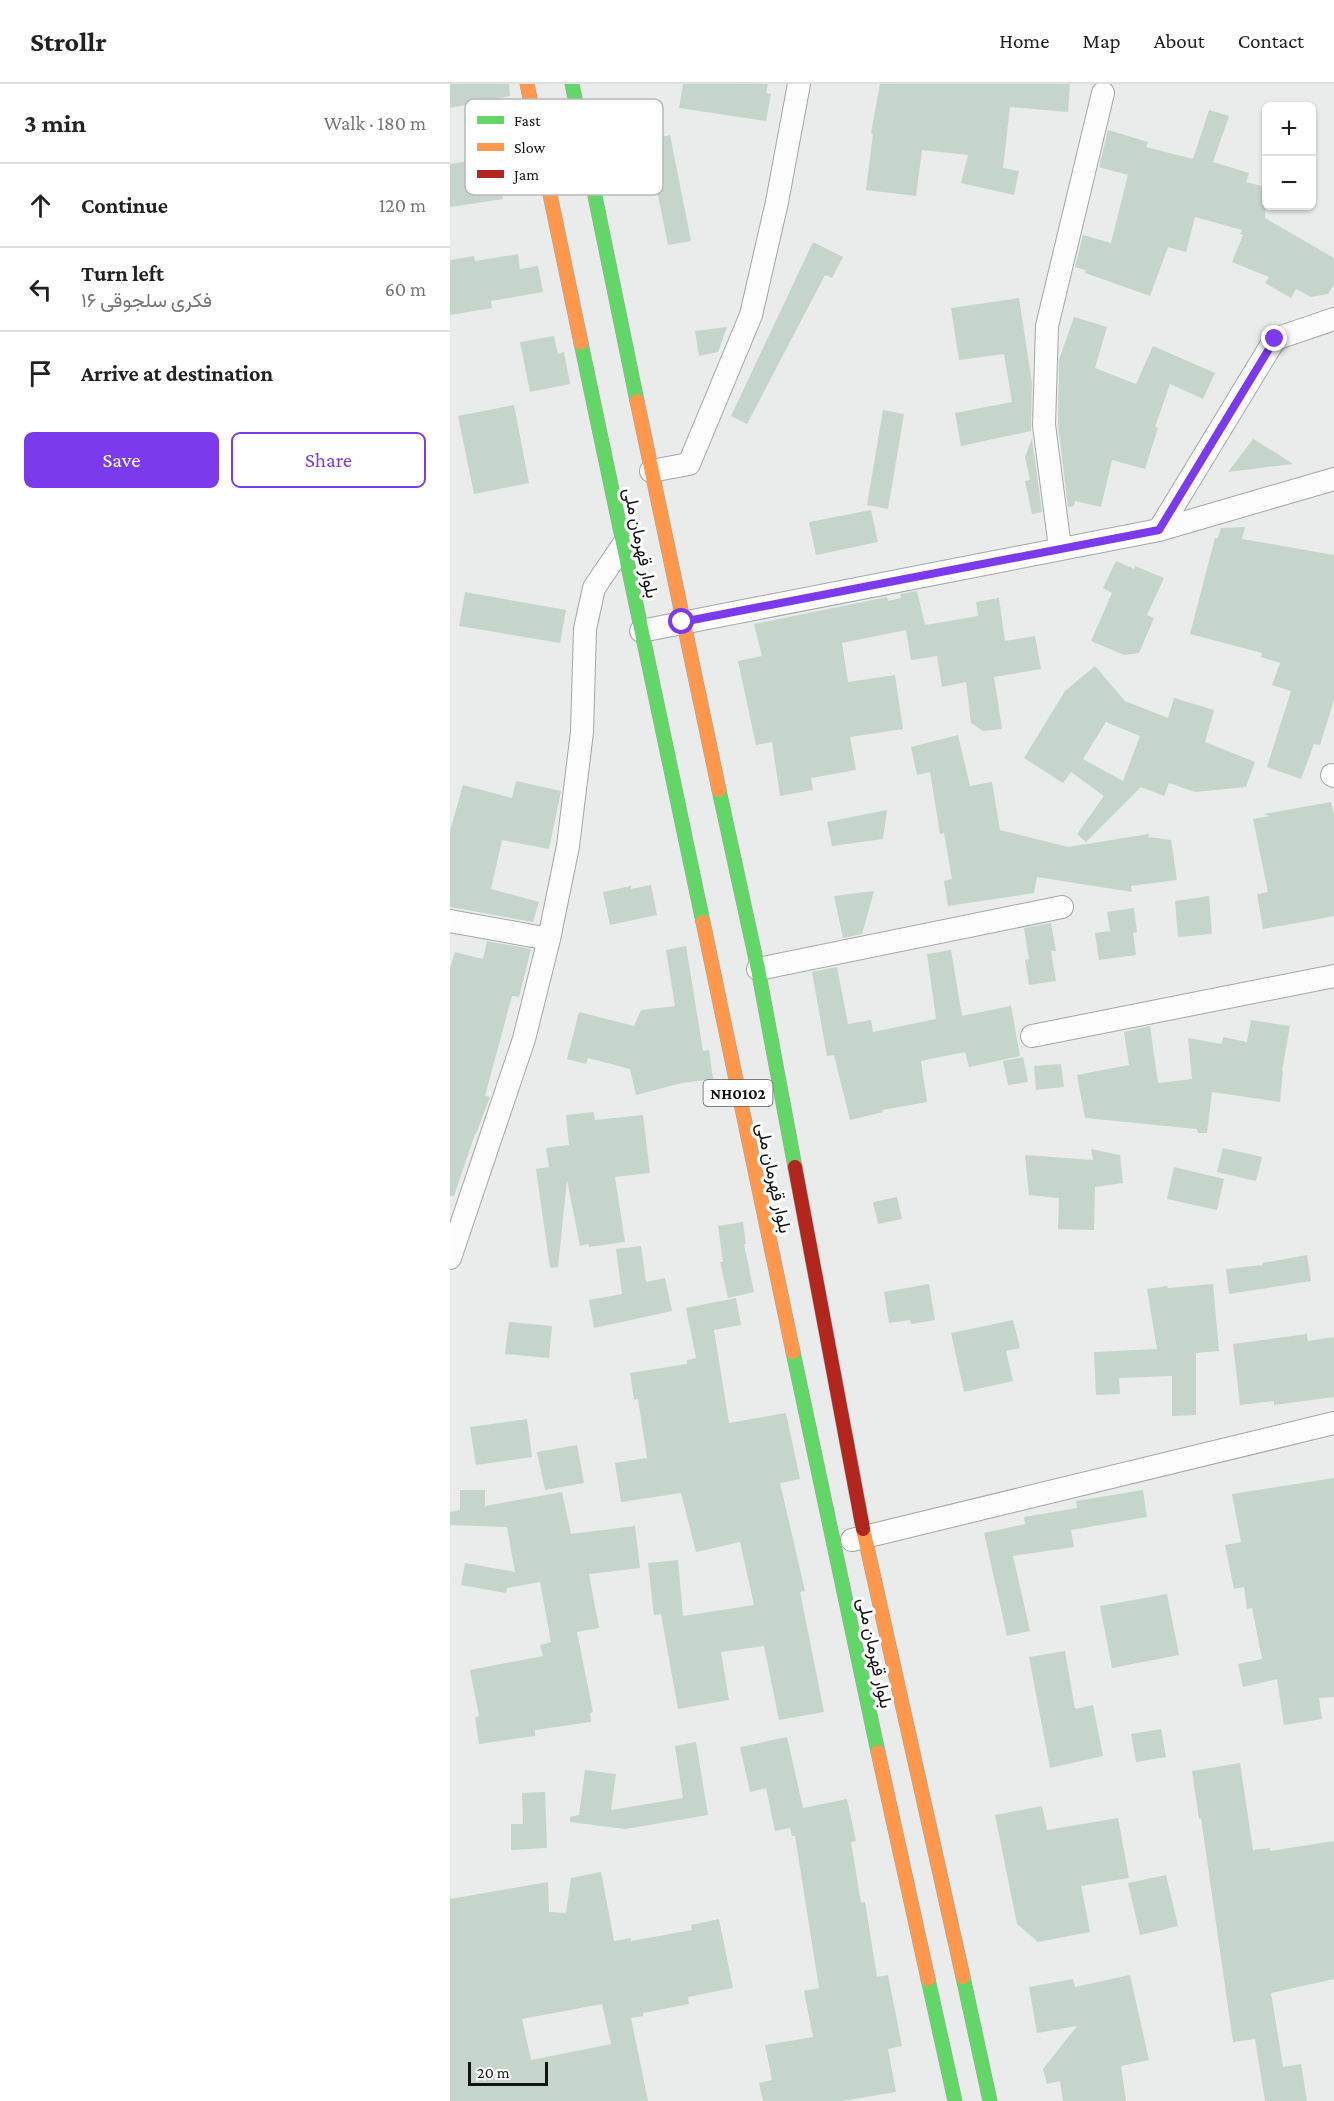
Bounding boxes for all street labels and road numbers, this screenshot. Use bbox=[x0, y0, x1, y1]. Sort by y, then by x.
street label: بلوار قهرمان ملی bbox=[619, 486, 662, 600]
road number: NH0102 bbox=[704, 1080, 772, 1106]
street label: بلوار قهرمان ملی bbox=[752, 1121, 795, 1235]
street label: بلوار قهرمان ملی bbox=[853, 1596, 896, 1710]

